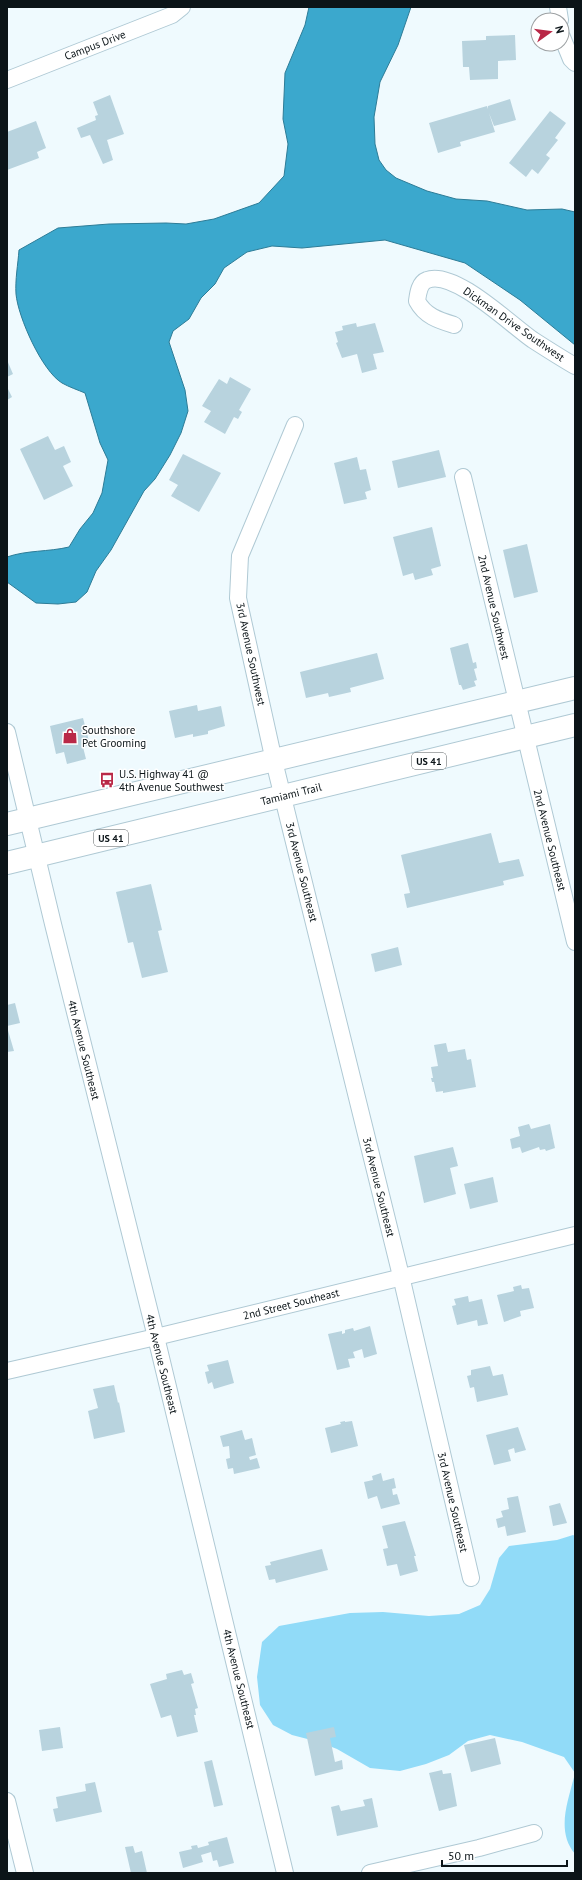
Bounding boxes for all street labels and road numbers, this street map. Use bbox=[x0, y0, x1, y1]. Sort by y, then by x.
street label: Campus Drive bbox=[62, 27, 128, 63]
street label: Dickman Drive Southwest bbox=[461, 284, 568, 364]
street label: 2nd Avenue Southwest bbox=[475, 553, 513, 661]
street label: 3rd Avenue Southwest bbox=[233, 601, 269, 707]
road number: US 41 bbox=[412, 753, 446, 769]
street label: Tamiami Trail bbox=[259, 779, 324, 808]
street label: 2nd Avenue Southeast bbox=[531, 788, 570, 893]
street label: 3rd Avenue Southeast bbox=[283, 821, 321, 924]
road number: US 41 bbox=[94, 830, 128, 846]
street label: 4th Avenue Southeast bbox=[65, 999, 103, 1102]
street label: 3rd Avenue Southeast bbox=[360, 1136, 398, 1239]
street label: 2nd Street Southeast bbox=[241, 1285, 341, 1323]
street label: 4th Avenue Southeast bbox=[143, 1313, 181, 1416]
street label: 3rd Avenue Southeast bbox=[435, 1451, 471, 1554]
street label: 4th Avenue Southeast bbox=[220, 1628, 258, 1731]

